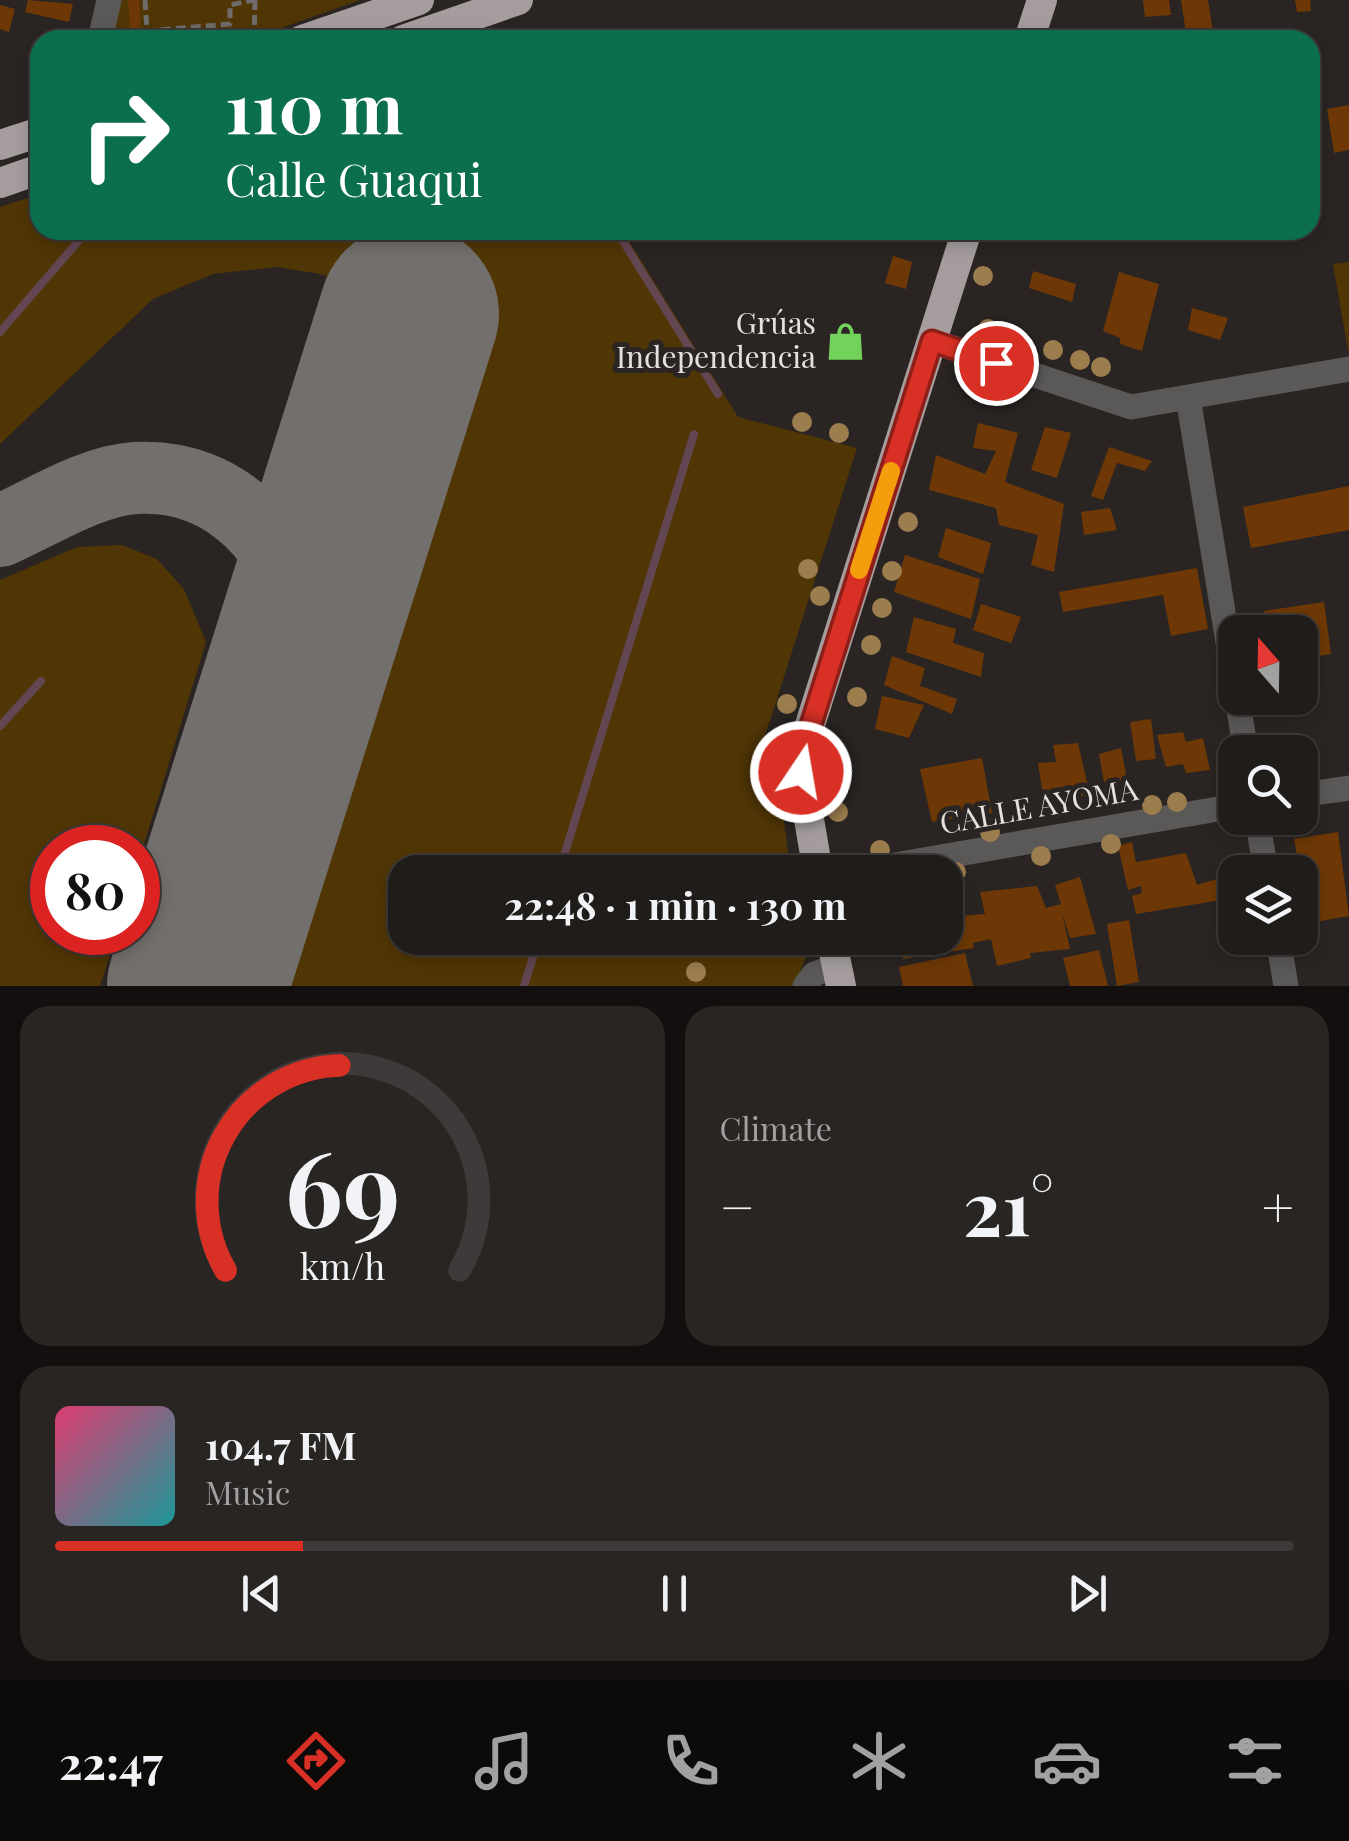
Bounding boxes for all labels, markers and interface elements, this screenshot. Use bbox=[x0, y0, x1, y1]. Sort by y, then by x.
text: 110 m bbox=[225, 58, 403, 152]
icon: right bbox=[60, 70, 190, 200]
text: Calle Guaqui bbox=[225, 148, 483, 208]
place label: Grúas Independencia bbox=[616, 302, 816, 376]
shop icon: Grúas Independencia bbox=[825, 320, 867, 362]
pin bbox=[954, 321, 1039, 406]
icon: arrive bbox=[969, 336, 1024, 391]
north arrow bbox=[1218, 615, 1318, 715]
map controls bbox=[1218, 615, 1318, 955]
position arrow bbox=[749, 720, 853, 824]
button: search bbox=[1218, 735, 1318, 835]
street label: CALLE AYOMA bbox=[936, 768, 1142, 842]
speed limit sign: 80 bbox=[30, 825, 160, 955]
button: layers bbox=[1218, 855, 1318, 955]
text: 22:48 · 1 min · 130 m bbox=[504, 879, 847, 930]
text: Climate bbox=[720, 1106, 832, 1149]
text: 69 bbox=[284, 1115, 400, 1254]
text: 21° bbox=[963, 1155, 1054, 1255]
text: − bbox=[720, 1168, 755, 1242]
text: + bbox=[1262, 1168, 1294, 1242]
text: km/h bbox=[299, 1241, 385, 1289]
text: 104.7 FM bbox=[205, 1419, 356, 1470]
text: Music bbox=[205, 1470, 290, 1513]
icon: previous bbox=[234, 1566, 289, 1621]
icon: pause bbox=[647, 1566, 702, 1621]
icon: next bbox=[1060, 1566, 1115, 1621]
icon: directions bbox=[281, 1726, 351, 1796]
icon: music bbox=[469, 1726, 539, 1796]
icon: phone bbox=[656, 1726, 726, 1796]
icon: climate bbox=[844, 1726, 914, 1796]
icon: car bbox=[1032, 1726, 1102, 1796]
icon: filters bbox=[1220, 1726, 1290, 1796]
text: 22:47 bbox=[59, 1731, 163, 1791]

